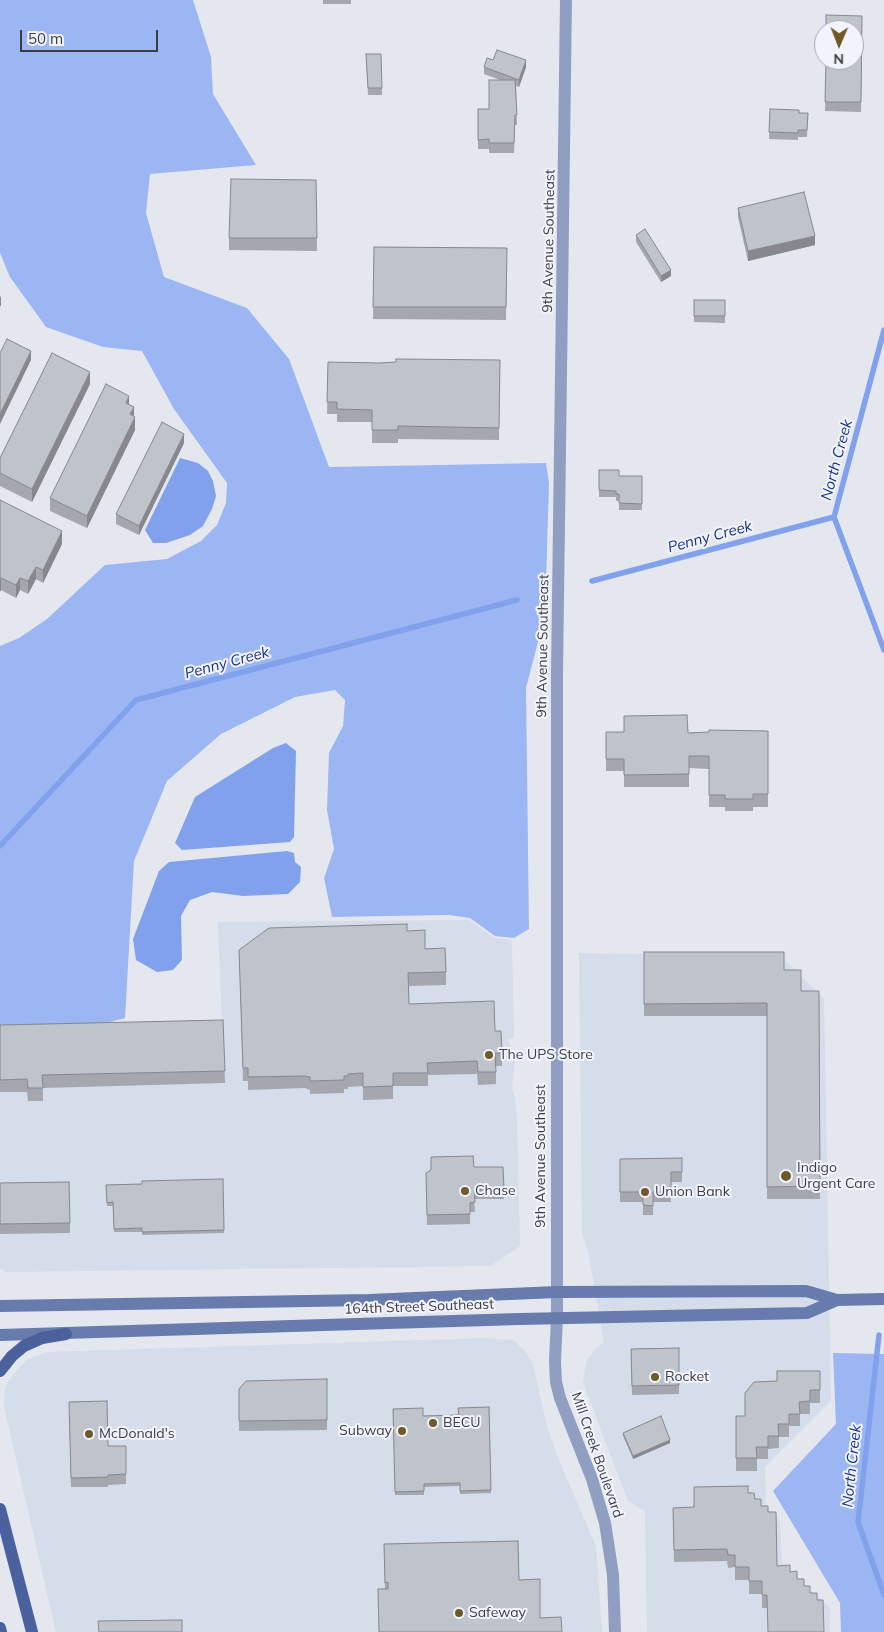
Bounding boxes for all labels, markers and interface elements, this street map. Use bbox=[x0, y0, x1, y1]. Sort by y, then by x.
scale bar bbox=[22, 20, 160, 52]
north arrow bbox=[814, 20, 864, 70]
text: 50 m bbox=[28, 29, 63, 48]
text: N bbox=[833, 50, 844, 68]
street label: 9th Avenue Southeast bbox=[539, 169, 559, 313]
water label: North Creek bbox=[818, 417, 856, 503]
water label: Penny Creek bbox=[666, 517, 754, 557]
street label: 9th Avenue Southeast bbox=[533, 574, 553, 718]
water label: Penny Creek bbox=[183, 643, 271, 683]
place label: The UPS Store bbox=[499, 1047, 593, 1063]
marker: The UPS Store bbox=[483, 1049, 495, 1061]
street label: 9th Avenue Southeast bbox=[533, 1084, 549, 1228]
place label: Indigo Urgent Care bbox=[797, 1160, 875, 1192]
marker: Indigo Urgent Care bbox=[779, 1169, 793, 1183]
place label: Chase bbox=[475, 1183, 516, 1199]
place label: Union Bank bbox=[655, 1184, 730, 1200]
marker: Chase bbox=[459, 1185, 471, 1197]
marker: Union Bank bbox=[639, 1186, 651, 1198]
street label: 164th Street Southeast bbox=[344, 1296, 494, 1318]
place label: Rocket bbox=[665, 1369, 709, 1385]
marker: Rocket bbox=[649, 1371, 661, 1383]
street label: Mill Creek Boulevard bbox=[568, 1390, 626, 1520]
place label: BECU bbox=[443, 1415, 481, 1431]
marker: BECU bbox=[427, 1417, 439, 1429]
place label: Subway bbox=[339, 1423, 392, 1439]
water label: North Creek bbox=[839, 1424, 865, 1508]
marker: Subway bbox=[396, 1425, 408, 1437]
place label: McDonald's bbox=[99, 1426, 175, 1442]
marker: McDonald's bbox=[83, 1428, 95, 1440]
place label: Safeway bbox=[469, 1605, 526, 1621]
marker: Safeway bbox=[453, 1607, 465, 1619]

